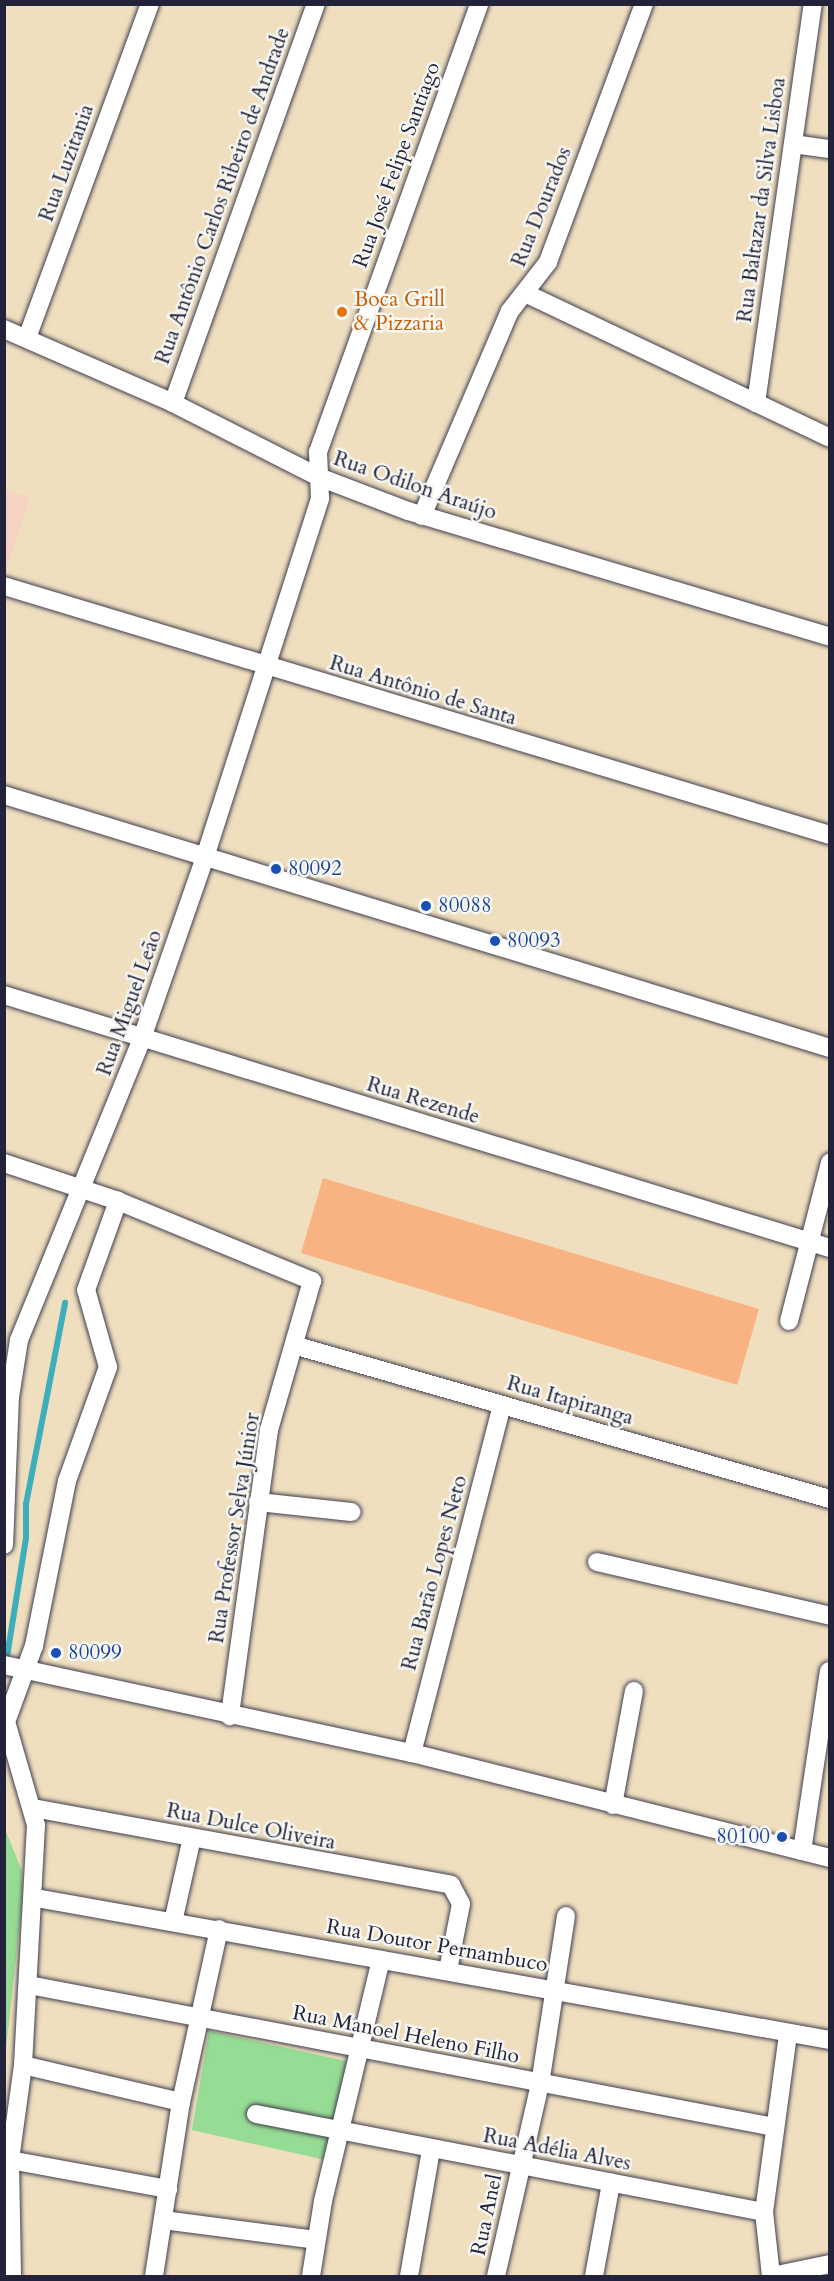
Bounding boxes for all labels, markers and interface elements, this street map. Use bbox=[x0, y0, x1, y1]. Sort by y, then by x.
street label: Rua Antônio Carlos Ribeiro de Andrade bbox=[150, 24, 296, 368]
street label: Rua José Felipe Santiago bbox=[348, 59, 446, 271]
street label: Rua Baltazar da Silva Lisboa bbox=[732, 76, 792, 324]
street label: Rua Luzitania bbox=[34, 101, 100, 225]
street label: Rua Dourados bbox=[507, 143, 577, 271]
place label: Boca Grill & Pizzaria bbox=[354, 287, 445, 337]
marker: Boca Grill & Pizzaria bbox=[335, 305, 349, 319]
street label: Rua Odilon Araújo bbox=[330, 446, 500, 526]
street label: Rua Antônio de Santa bbox=[327, 651, 519, 731]
place label: 80092 bbox=[288, 856, 342, 882]
marker: 80092 bbox=[269, 862, 283, 876]
place label: 80088 bbox=[438, 893, 492, 919]
marker: 80088 bbox=[419, 899, 433, 913]
street label: Rua Miguel Leão bbox=[92, 927, 168, 1079]
place label: 80093 bbox=[507, 928, 561, 954]
marker: 80093 bbox=[488, 934, 502, 948]
street label: Rua Rezende bbox=[364, 1072, 482, 1130]
street label: Rua Itapiranga bbox=[504, 1371, 636, 1431]
street label: Rua Professor Selva Júnior bbox=[204, 1411, 266, 1645]
street label: Rua Barão Lopes Neto bbox=[397, 1473, 473, 1673]
place label: 80099 bbox=[68, 1640, 122, 1666]
marker: 80099 bbox=[49, 1646, 63, 1660]
street label: Rua Dulce Oliveira bbox=[164, 1798, 338, 1856]
place label: 80100 bbox=[716, 1824, 770, 1850]
marker: 80100 bbox=[775, 1830, 789, 1844]
street label: Rua Doutor Pernambuco bbox=[324, 1914, 550, 1978]
street label: Rua Manoel Heleno Filho bbox=[290, 2001, 522, 2069]
street label: Rua Adélia Alves bbox=[481, 2123, 633, 2177]
street label: Rua Anel bbox=[466, 2172, 508, 2258]

